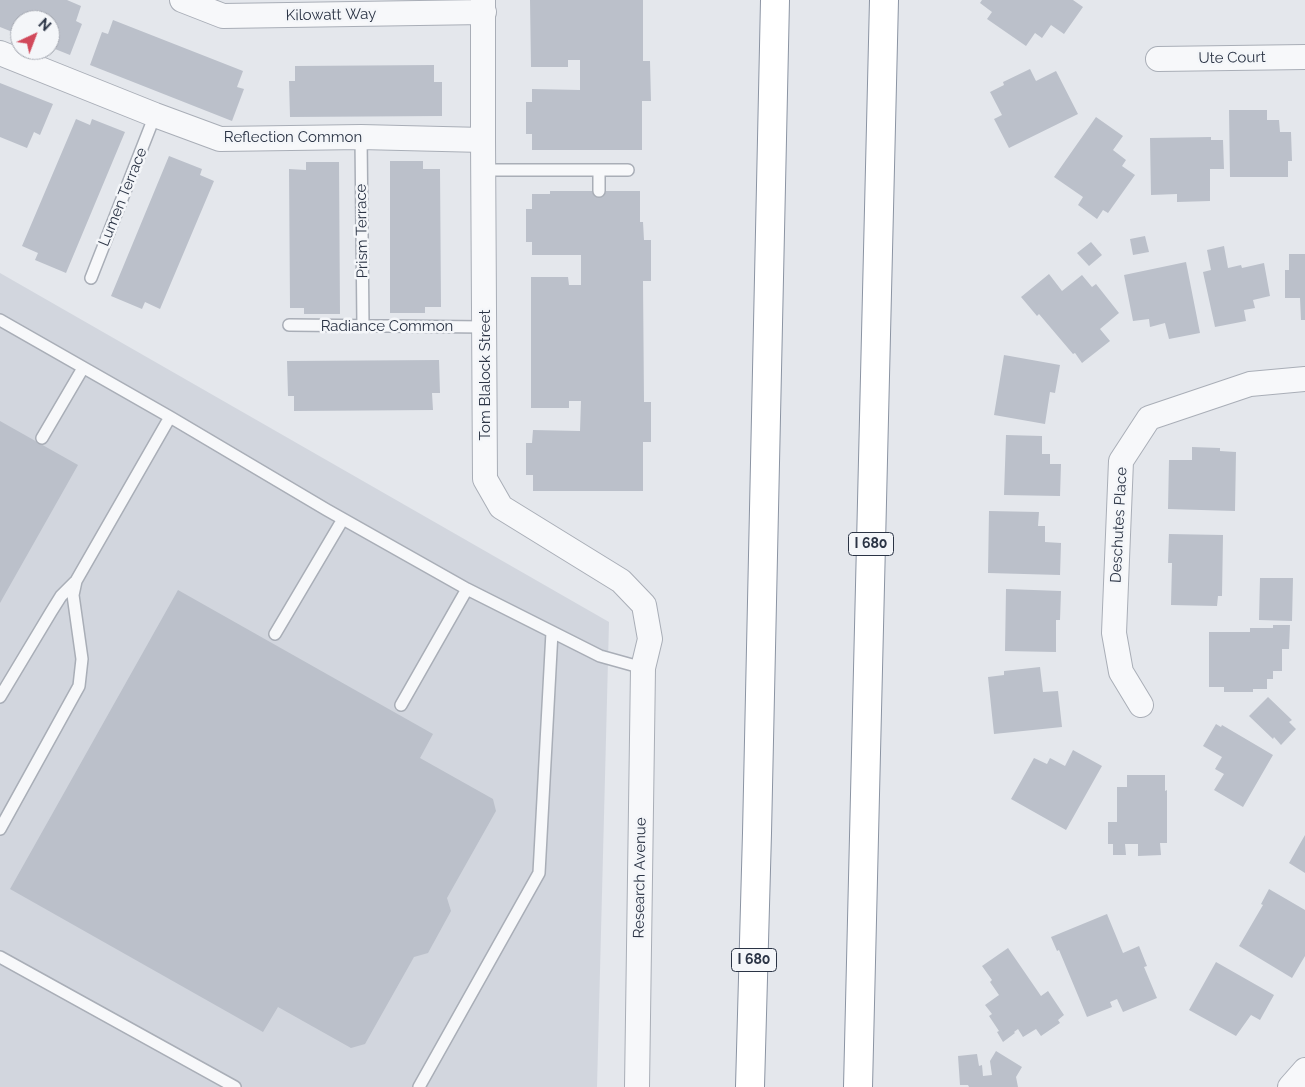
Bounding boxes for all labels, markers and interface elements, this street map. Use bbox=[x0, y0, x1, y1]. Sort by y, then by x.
street label: Kilowatt Way bbox=[286, 5, 376, 25]
north arrow bbox=[10, 10, 60, 60]
text: N bbox=[35, 15, 54, 34]
street label: Ute Court bbox=[1198, 48, 1266, 68]
street label: Reflection Common bbox=[224, 128, 362, 146]
street label: Lumen Terrace bbox=[95, 145, 151, 249]
street label: Prism Terrace bbox=[352, 184, 372, 278]
street label: Tom Blalock Street bbox=[476, 310, 494, 440]
street label: Radiance Common bbox=[321, 317, 453, 335]
street label: Deschutes Place bbox=[1107, 467, 1131, 583]
road number: I 680 bbox=[848, 532, 894, 556]
street label: Research Avenue bbox=[630, 817, 650, 939]
road number: I 680 bbox=[732, 948, 776, 972]

